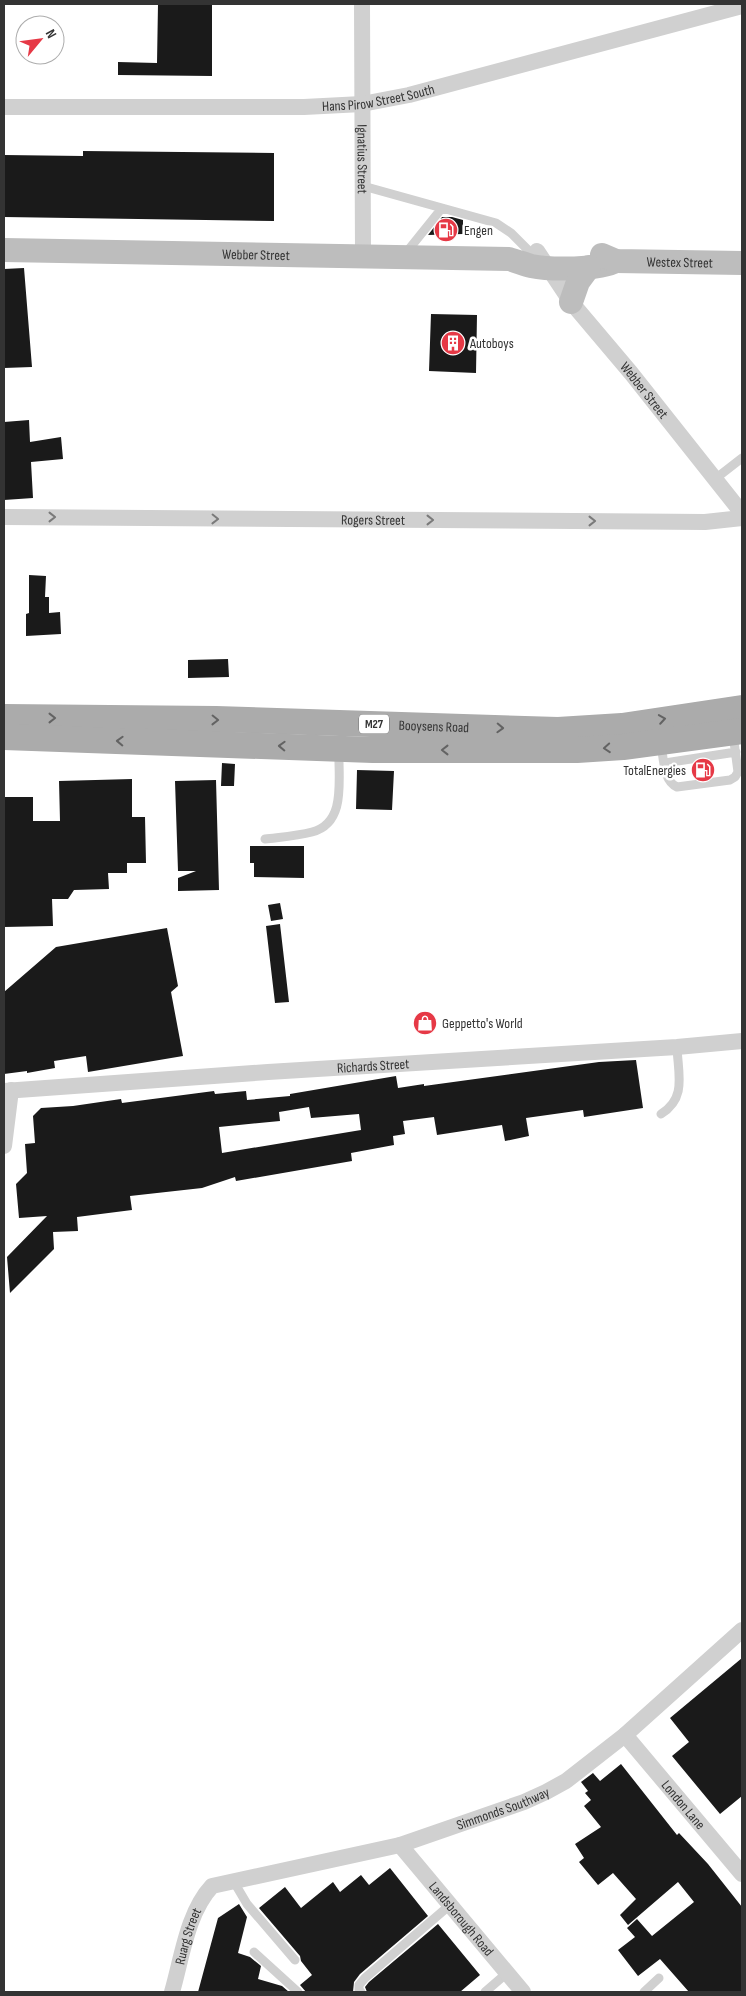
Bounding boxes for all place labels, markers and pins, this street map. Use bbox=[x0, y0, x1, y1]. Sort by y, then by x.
fuel station icon: Engen bbox=[433, 217, 459, 243]
place label: Engen bbox=[464, 222, 493, 239]
building icon: Autoboys bbox=[440, 330, 466, 356]
place label: Autoboys bbox=[469, 335, 514, 352]
fuel station icon: TotalEnergies bbox=[690, 757, 716, 783]
place label: TotalEnergies bbox=[623, 762, 686, 779]
shop icon: Geppetto's World bbox=[412, 1010, 438, 1036]
place label: Geppetto's World bbox=[442, 1015, 523, 1032]

